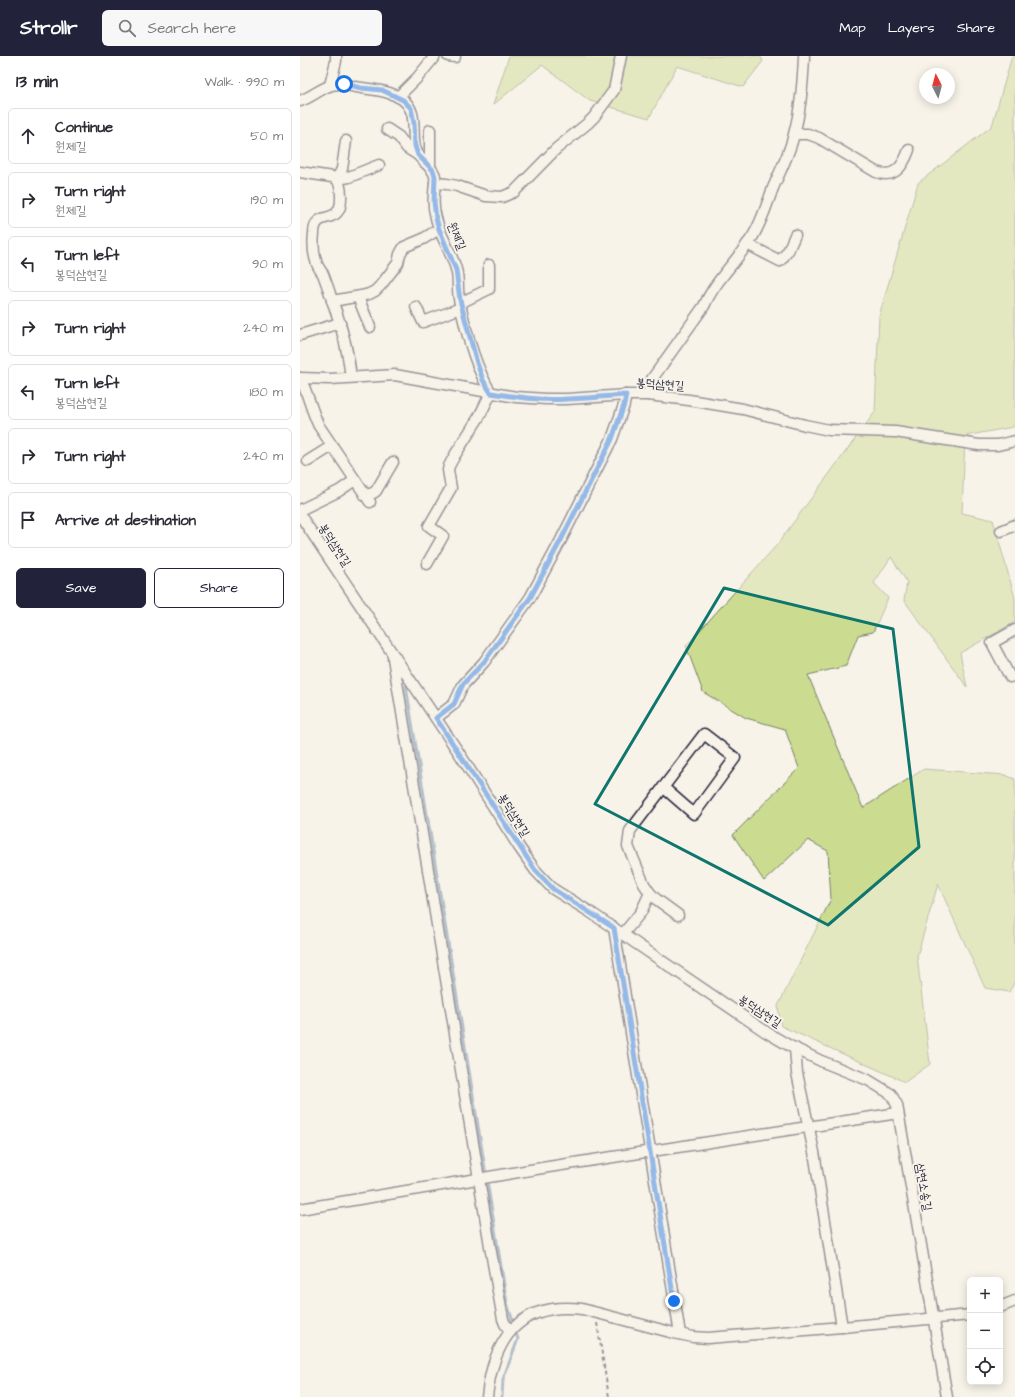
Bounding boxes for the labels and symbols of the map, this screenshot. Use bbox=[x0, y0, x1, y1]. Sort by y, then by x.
north arrow bbox=[919, 68, 955, 104]
route start bbox=[335, 75, 353, 93]
street label: 원제길 bbox=[443, 220, 470, 253]
street label: 봉덕삼현길 bbox=[635, 374, 685, 395]
street label: 봉덕삼현길 bbox=[314, 520, 355, 570]
street label: 봉덕삼현길 bbox=[494, 790, 534, 841]
street label: 봉덕삼현길 bbox=[735, 991, 785, 1032]
street label: 삼현소송길 bbox=[911, 1162, 936, 1213]
route end bbox=[665, 1292, 683, 1310]

